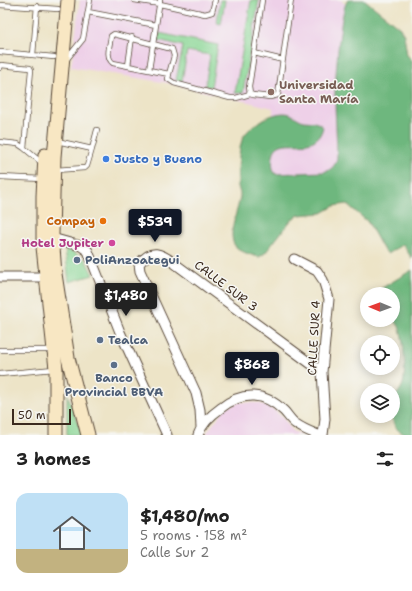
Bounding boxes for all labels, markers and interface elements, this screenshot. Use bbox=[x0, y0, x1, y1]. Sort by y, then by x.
place label: Universidad Santa María bbox=[279, 77, 359, 107]
marker: Universidad Santa María bbox=[266, 87, 276, 97]
place label: Justo y Bueno bbox=[114, 151, 202, 167]
marker: Justo y Bueno bbox=[101, 154, 111, 164]
pin: $539 bbox=[131, 209, 179, 243]
place label: Compay bbox=[47, 213, 95, 229]
text: $539 bbox=[138, 213, 172, 230]
marker: Compay bbox=[98, 216, 108, 226]
place label: Hotel Jupiter bbox=[21, 235, 105, 251]
marker: Hotel Jupiter bbox=[107, 238, 117, 248]
place label: PoliAnzoategui bbox=[85, 252, 180, 268]
marker: PoliAnzoategui bbox=[72, 255, 82, 265]
street label: CALLE SUR 3 bbox=[191, 257, 261, 315]
pin: $1,480 bbox=[93, 283, 159, 317]
text: $1,480 bbox=[104, 287, 148, 304]
north arrow bbox=[360, 287, 400, 327]
map controls bbox=[360, 287, 400, 423]
street label: CALLE SUR 4 bbox=[304, 300, 324, 376]
place label: Tealca bbox=[108, 332, 149, 348]
marker: Tealca bbox=[95, 335, 105, 345]
button: locate bbox=[360, 335, 400, 375]
pin: $868 bbox=[228, 352, 276, 386]
text: $868 bbox=[234, 356, 270, 373]
marker: Banco Provincial BBVA bbox=[109, 360, 119, 370]
place label: Banco Provincial BBVA bbox=[65, 370, 163, 400]
button: layers bbox=[360, 383, 400, 423]
scale bar bbox=[12, 407, 71, 426]
text: 50 m bbox=[18, 408, 46, 423]
text: 3 homes bbox=[16, 448, 91, 470]
icon: filters bbox=[374, 448, 396, 470]
text: $1,480/mo bbox=[140, 505, 230, 527]
icon: home bbox=[48, 509, 96, 557]
text: 5 rooms · 158 m² bbox=[140, 527, 247, 544]
text: Calle Sur 2 bbox=[140, 544, 209, 561]

